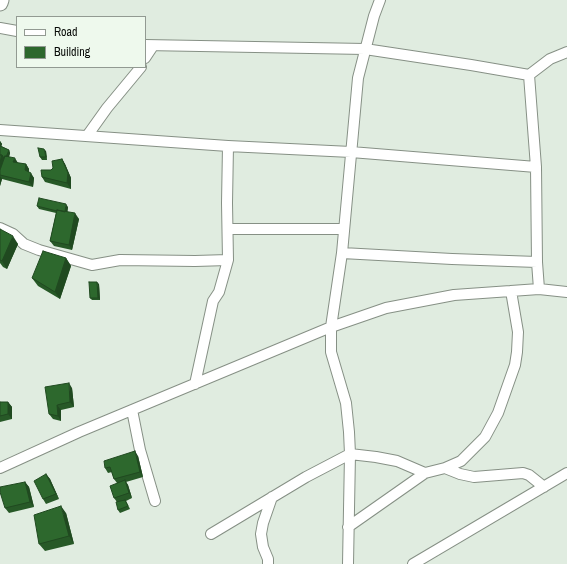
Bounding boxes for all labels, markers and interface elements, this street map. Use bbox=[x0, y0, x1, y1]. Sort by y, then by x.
legend bbox=[16, 16, 146, 68]
text: Road bbox=[54, 24, 78, 40]
text: Building bbox=[54, 44, 90, 60]

